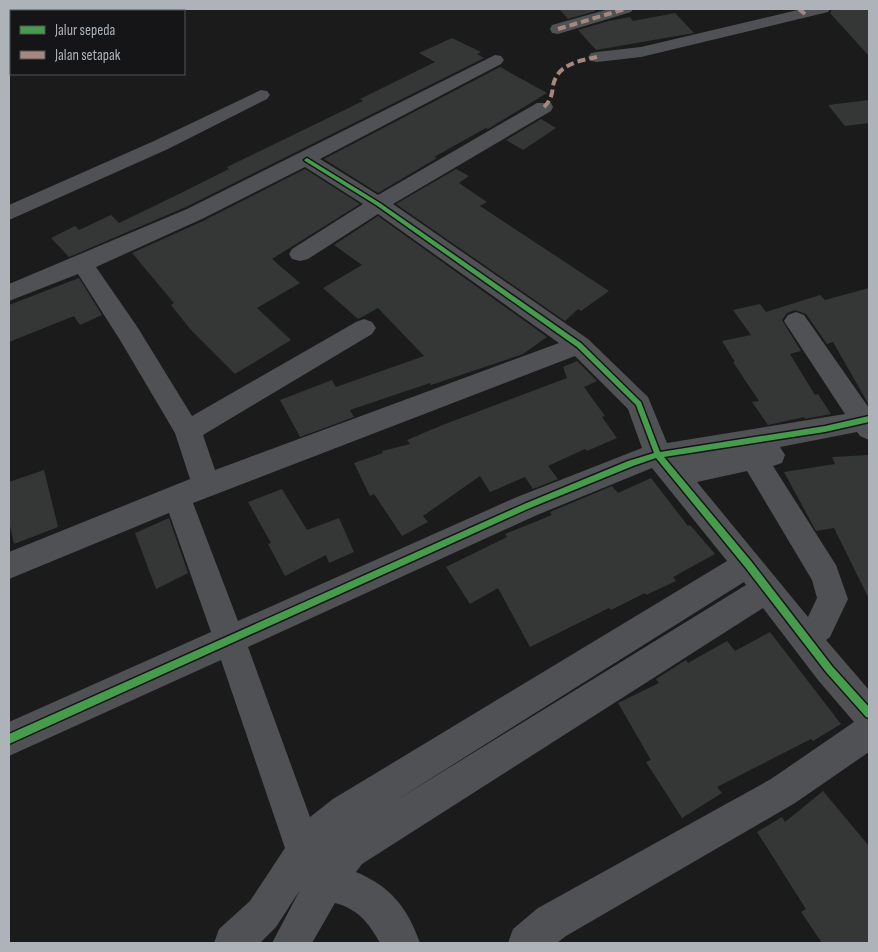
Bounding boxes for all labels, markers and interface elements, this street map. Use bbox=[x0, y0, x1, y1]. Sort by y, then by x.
legend bbox=[10, 10, 185, 75]
text: Jalur sepeda bbox=[54, 21, 116, 40]
text: Jalan setapak bbox=[54, 46, 121, 65]

